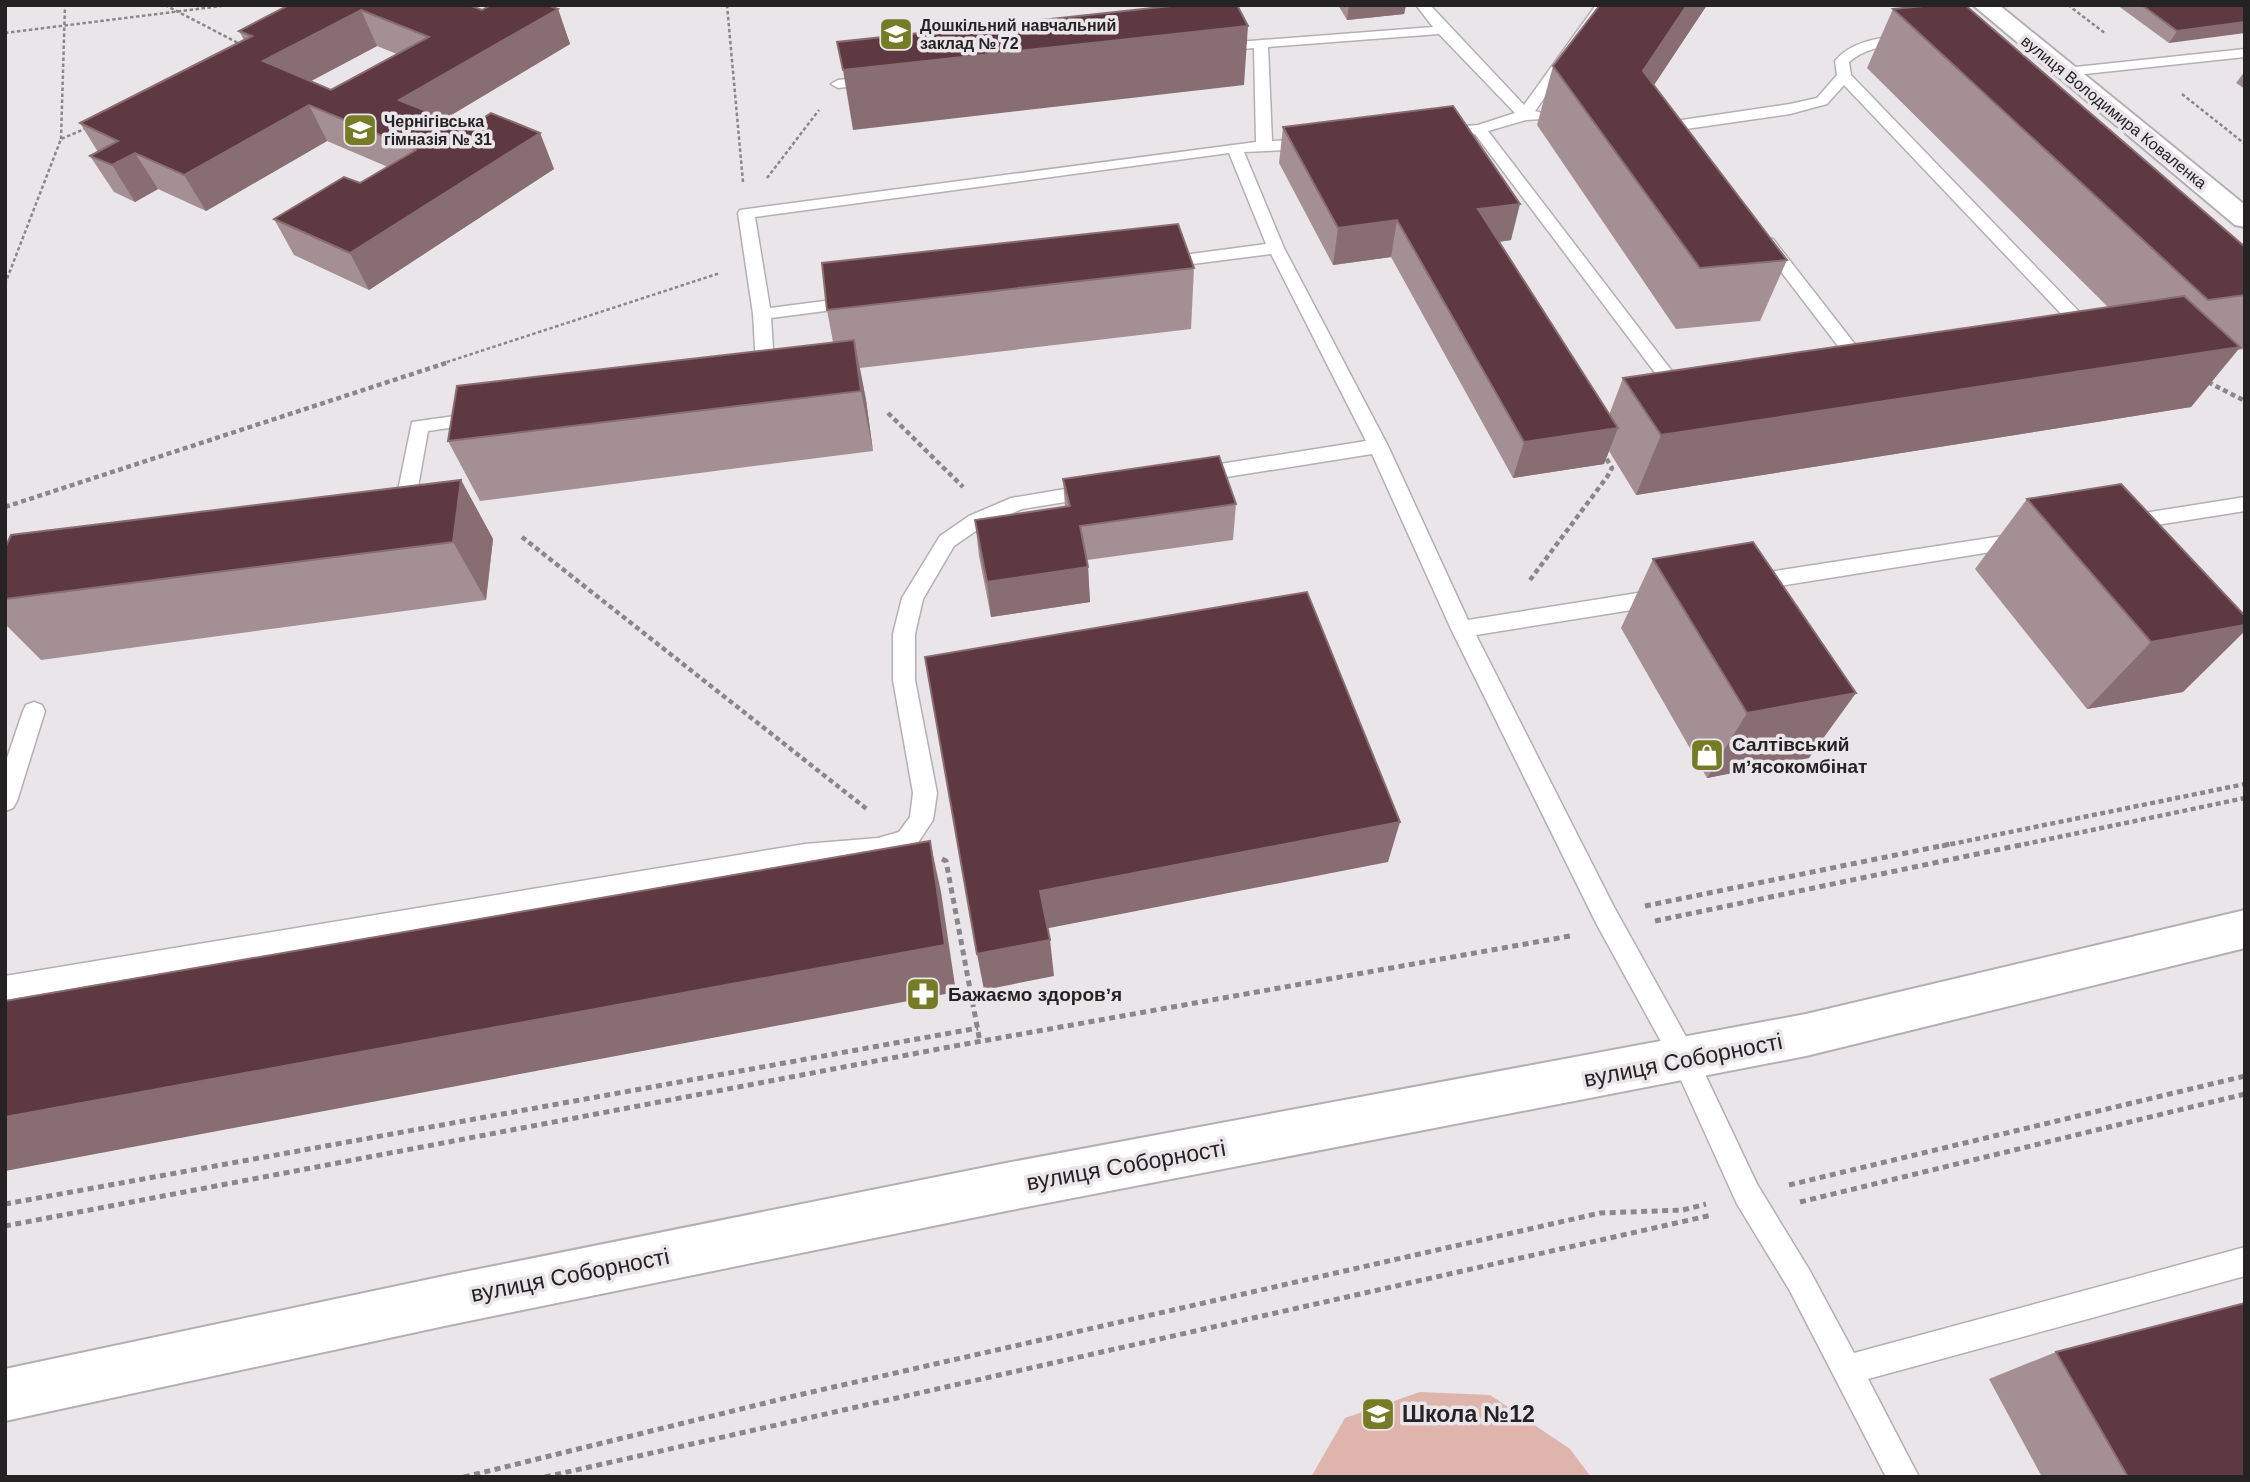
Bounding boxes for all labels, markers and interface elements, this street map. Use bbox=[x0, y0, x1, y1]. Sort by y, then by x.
school or university icon: Дошкільний навчальний заклад № 72 bbox=[877, 15, 915, 53]
place label: Дошкільний навчальний заклад № 72 bbox=[920, 17, 1116, 52]
street label: вулиця Володимира Коваленка bbox=[2018, 32, 2210, 192]
school or university icon: Чернігівська гімназія № 31 bbox=[341, 111, 379, 149]
place label: Чернігівська гімназія № 31 bbox=[384, 113, 492, 148]
place label: Салтівський мʼясокомбінат bbox=[1732, 734, 1867, 777]
shop icon: Салтівський мʼясокомбінат bbox=[1688, 736, 1726, 774]
pharmacy icon: Бажаємо здоровʼя bbox=[904, 975, 942, 1013]
place label: Бажаємо здоровʼя bbox=[948, 984, 1122, 1005]
street label: вулиця Соборності bbox=[1581, 1028, 1785, 1092]
street label: вулиця Соборності bbox=[1024, 1135, 1228, 1195]
street label: вулиця Соборності bbox=[468, 1243, 672, 1307]
school or university icon: Школа №12 bbox=[1359, 1395, 1397, 1433]
place label: Школа №12 bbox=[1402, 1401, 1535, 1427]

